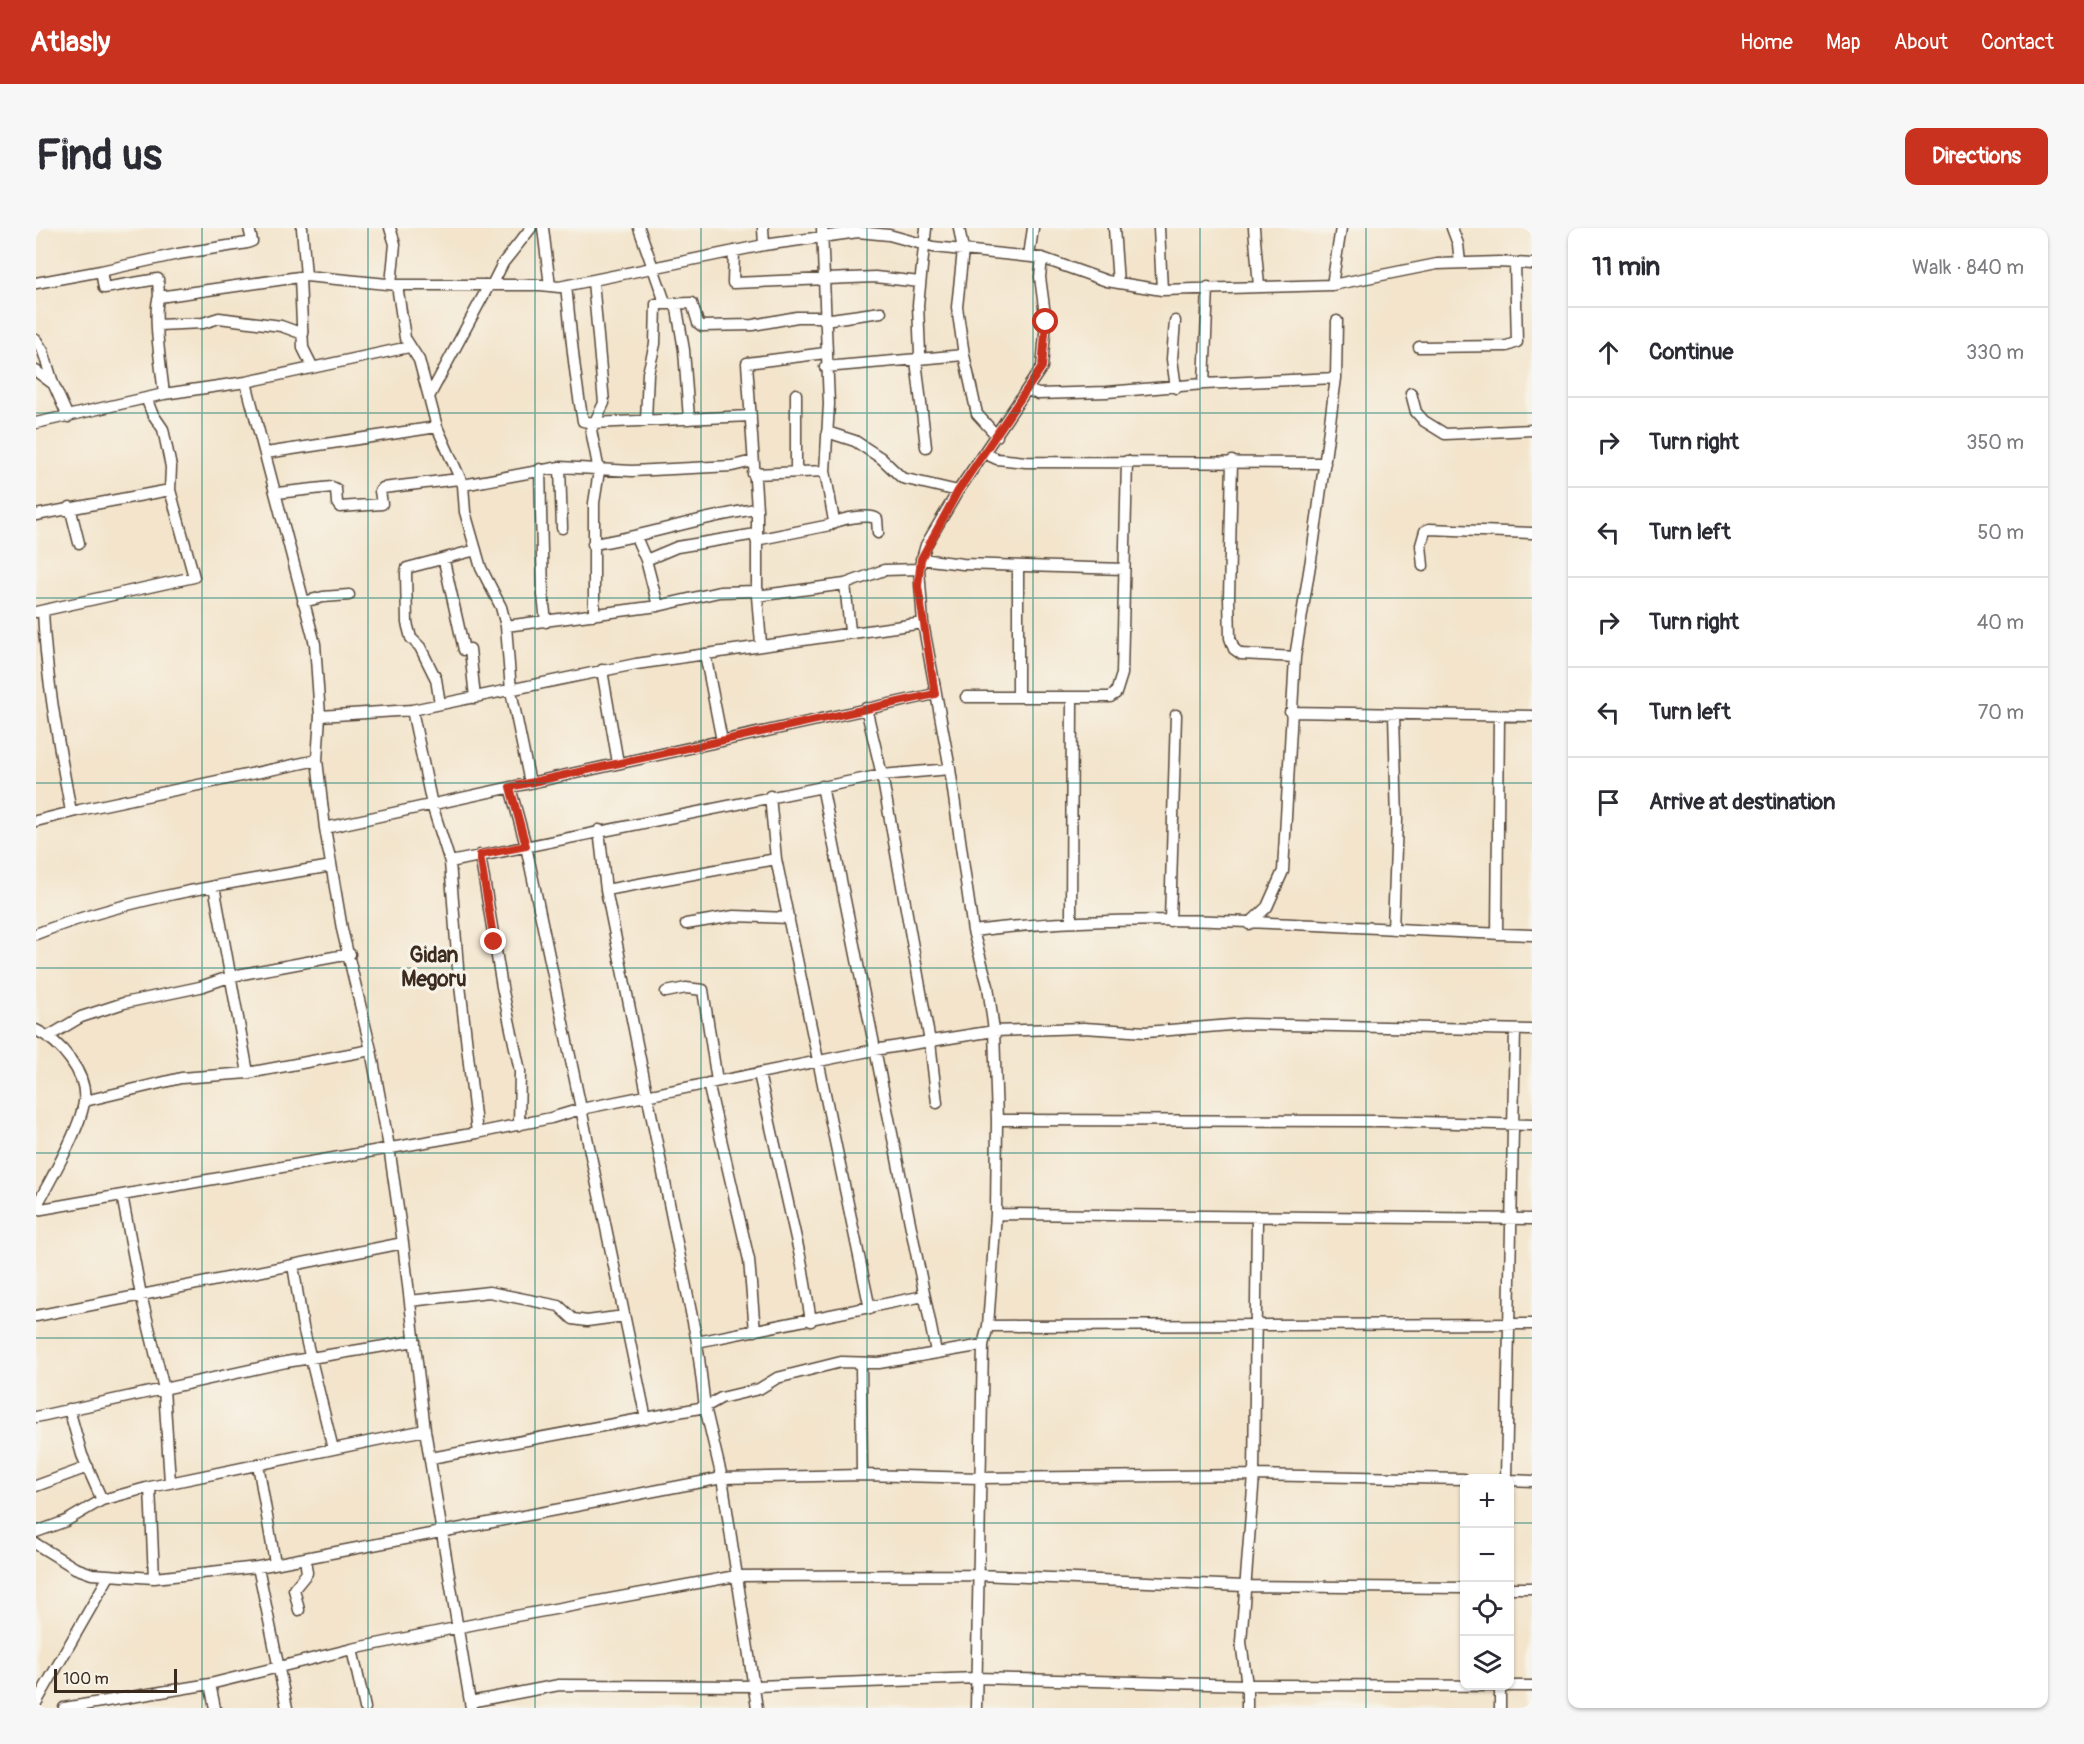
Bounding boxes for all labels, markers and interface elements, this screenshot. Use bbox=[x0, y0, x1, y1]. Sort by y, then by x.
text: Atlasly bbox=[30, 25, 110, 60]
text: Home bbox=[1740, 29, 1793, 56]
text: Map bbox=[1826, 29, 1861, 56]
text: About bbox=[1894, 29, 1948, 56]
text: Contact bbox=[1981, 29, 2054, 56]
button: Directions bbox=[1905, 128, 2048, 185]
text: Find us bbox=[36, 130, 162, 182]
text: 11 min bbox=[1592, 251, 1660, 283]
text: Walk · 840 m bbox=[1912, 255, 2024, 280]
route start bbox=[1032, 308, 1058, 334]
icon: ahead bbox=[1592, 336, 1625, 369]
text: Continue bbox=[1649, 338, 1733, 366]
text: 330 m bbox=[1966, 340, 2024, 365]
icon: right bbox=[1592, 426, 1625, 459]
text: Turn right bbox=[1649, 428, 1739, 456]
text: 350 m bbox=[1966, 430, 2024, 455]
icon: left bbox=[1592, 516, 1625, 549]
text: Turn left bbox=[1649, 518, 1731, 546]
text: 50 m bbox=[1977, 520, 2024, 545]
icon: right bbox=[1592, 606, 1625, 639]
text: Turn right bbox=[1649, 608, 1739, 636]
text: 40 m bbox=[1977, 610, 2024, 635]
icon: left bbox=[1592, 696, 1625, 729]
text: Turn left bbox=[1649, 698, 1731, 726]
text: 70 m bbox=[1978, 700, 2024, 725]
icon: arrive bbox=[1592, 786, 1625, 819]
text: Arrive at destination bbox=[1649, 788, 1835, 816]
route end bbox=[480, 928, 506, 954]
district label: Gidan Megoru bbox=[401, 942, 467, 993]
map controls bbox=[1460, 1474, 1514, 1690]
button: + bbox=[1460, 1474, 1514, 1528]
button: − bbox=[1460, 1528, 1514, 1582]
button: locate bbox=[1460, 1582, 1514, 1636]
button: layers bbox=[1460, 1636, 1514, 1690]
scale bar bbox=[54, 1666, 177, 1694]
text: 100 m bbox=[63, 1669, 109, 1689]

